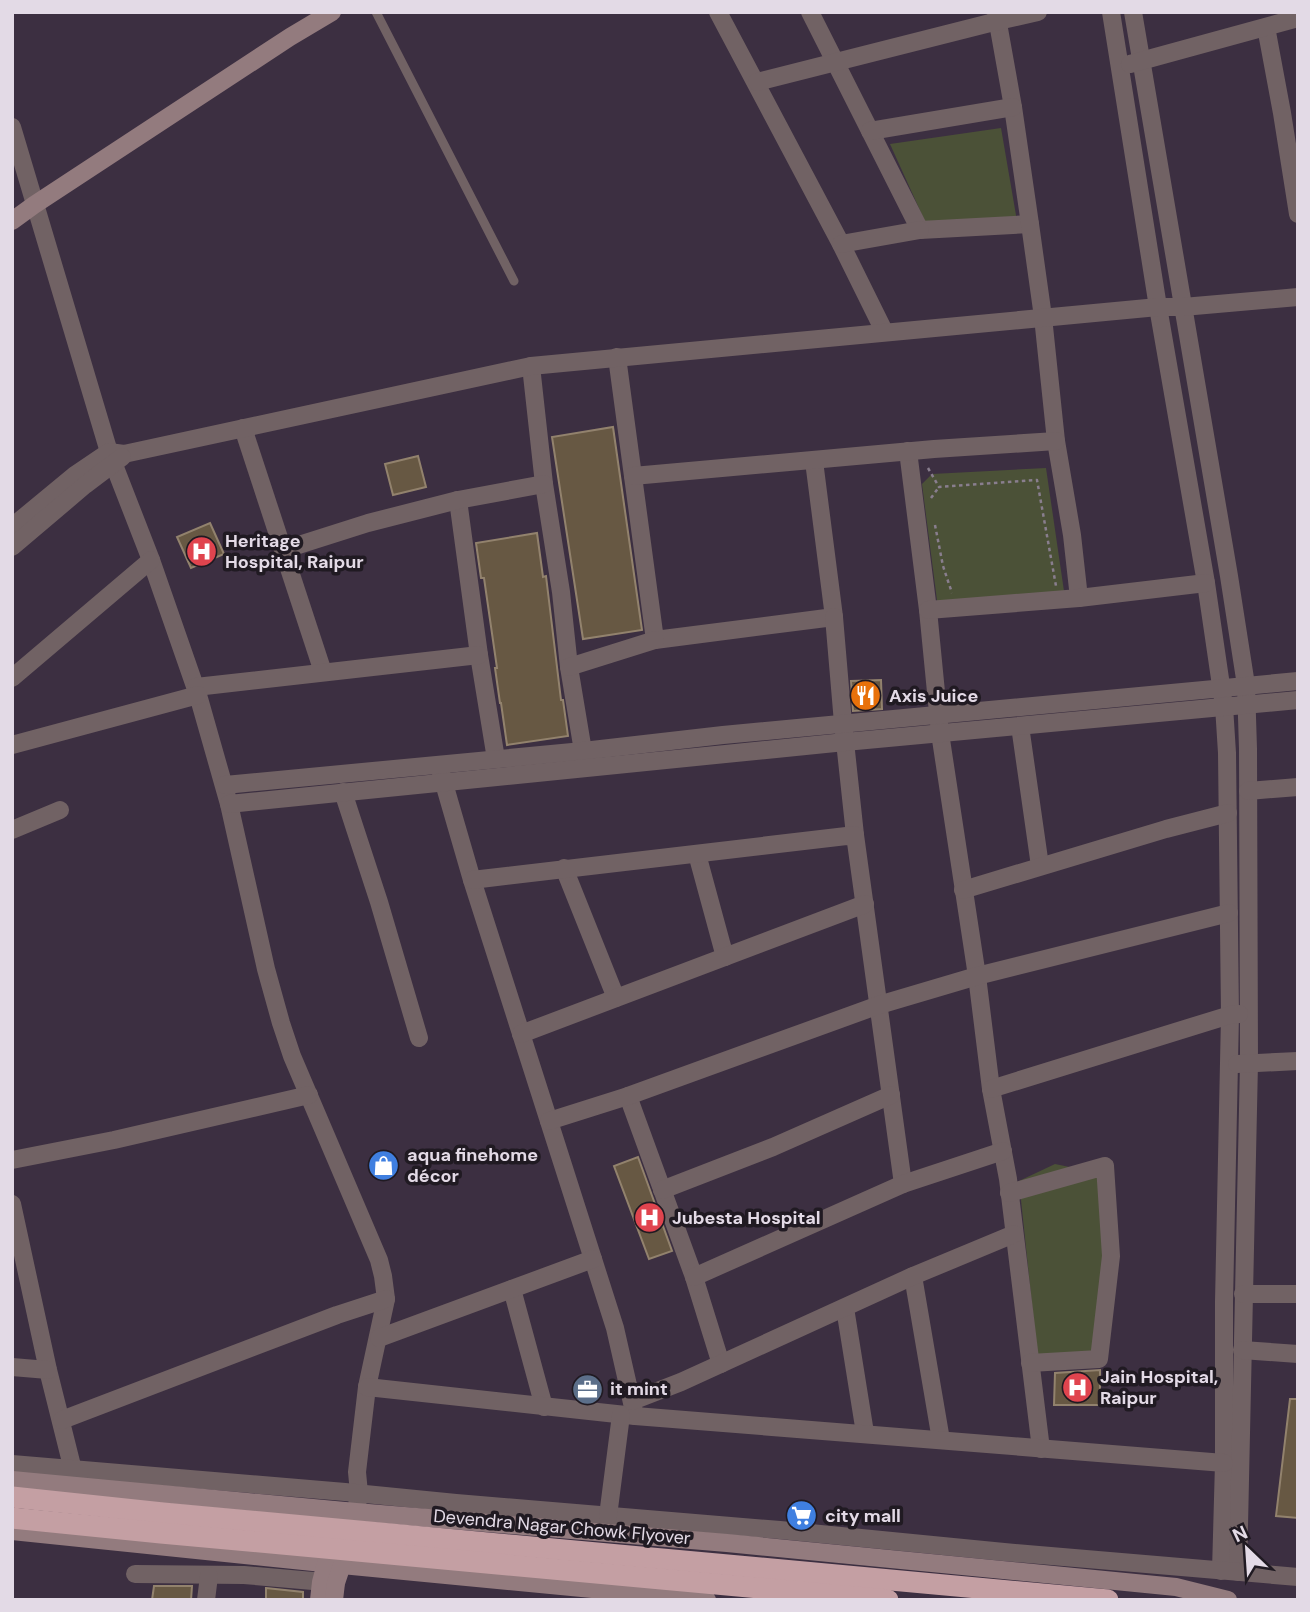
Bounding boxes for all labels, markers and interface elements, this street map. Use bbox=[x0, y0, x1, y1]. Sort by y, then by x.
place label: Heritage Hospital, Raipur bbox=[225, 529, 364, 574]
hospital icon: Heritage Hospital, Raipur bbox=[185, 534, 219, 568]
restaurant icon: Axis Juice bbox=[849, 679, 883, 713]
place label: Axis Juice bbox=[889, 684, 978, 708]
place label: aqua finehome décor bbox=[407, 1143, 538, 1188]
shop icon: aqua finehome décor bbox=[367, 1148, 401, 1182]
hospital icon: Jubesta Hospital bbox=[632, 1201, 666, 1235]
place label: Jubesta Hospital bbox=[672, 1206, 821, 1230]
place label: Jain Hospital, Raipur bbox=[1100, 1365, 1218, 1410]
hospital icon: Jain Hospital, Raipur bbox=[1060, 1370, 1094, 1404]
office icon: it mint bbox=[570, 1372, 604, 1406]
place label: it mint bbox=[610, 1377, 668, 1401]
supermarket icon: city mall bbox=[785, 1499, 819, 1533]
street label: Devendra Nagar Chowk Flyover bbox=[432, 1504, 692, 1550]
place label: city mall bbox=[825, 1504, 901, 1528]
north arrow bbox=[1212, 1514, 1282, 1584]
text: N bbox=[1228, 1520, 1252, 1548]

